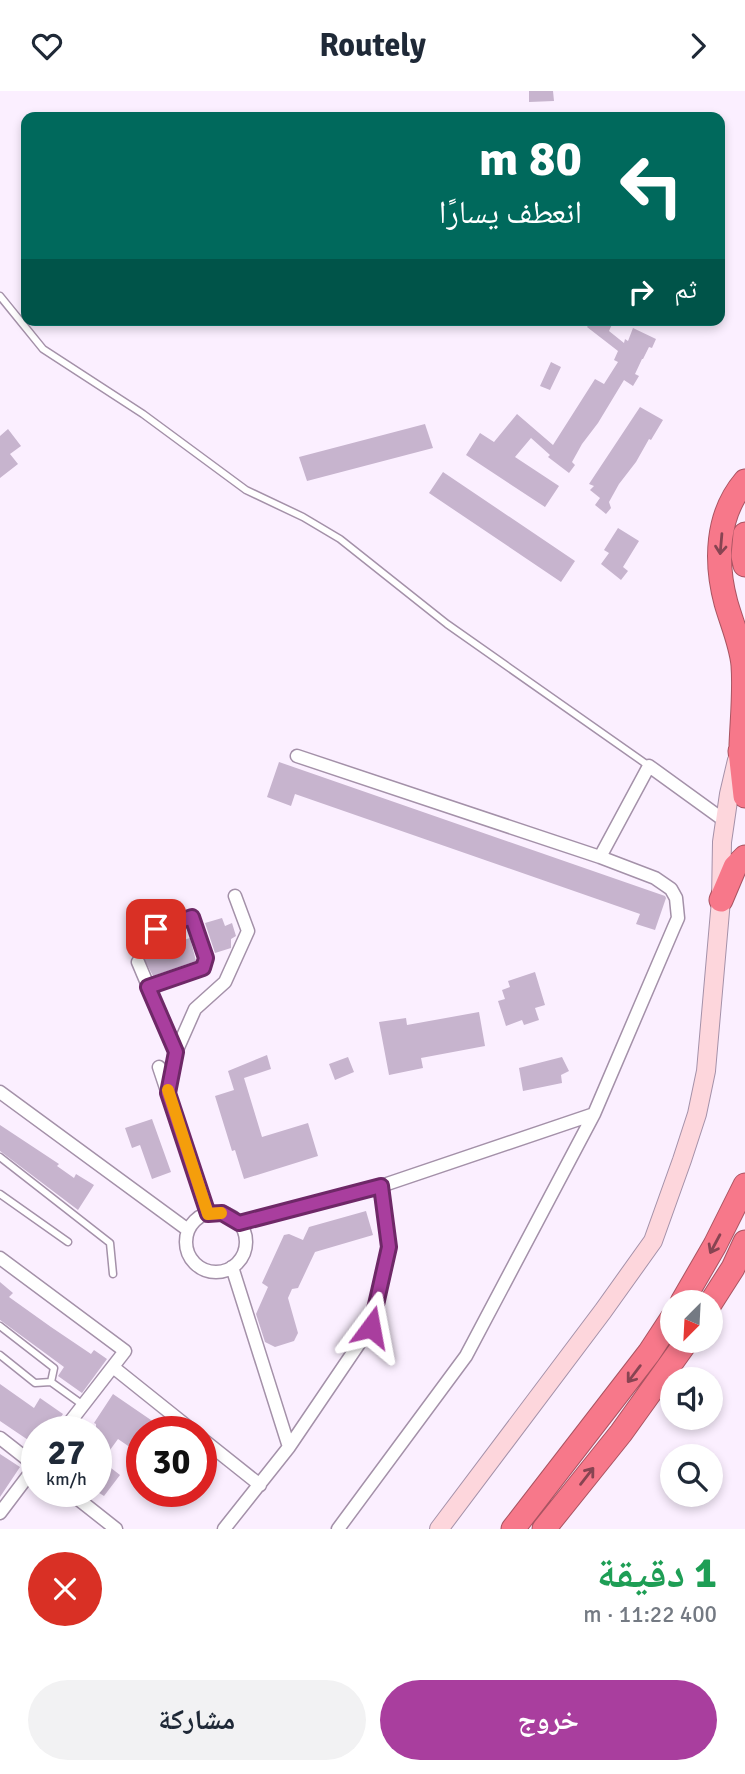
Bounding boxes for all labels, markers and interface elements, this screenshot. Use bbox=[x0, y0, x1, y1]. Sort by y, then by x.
text: Routely bbox=[319, 26, 426, 65]
icon: heart bbox=[28, 27, 66, 65]
icon: forward bbox=[679, 27, 717, 65]
text: 80 m bbox=[479, 129, 582, 189]
icon: left bbox=[606, 140, 697, 231]
text: انعطف يسارًا bbox=[439, 193, 582, 232]
icon: right bbox=[622, 273, 660, 311]
text: ثم bbox=[674, 274, 697, 306]
one-way arrow bbox=[714, 532, 727, 554]
pin bbox=[126, 899, 186, 959]
icon: arrive bbox=[137, 910, 175, 948]
one-way arrow bbox=[708, 1233, 721, 1254]
position arrow bbox=[334, 1290, 408, 1364]
north arrow bbox=[660, 1290, 723, 1353]
map controls bbox=[660, 1290, 723, 1507]
one-way arrow bbox=[626, 1364, 641, 1383]
button: sound bbox=[660, 1367, 723, 1430]
speed limit sign: 30 bbox=[126, 1416, 217, 1507]
text: 27 bbox=[48, 1431, 85, 1474]
button: search bbox=[660, 1444, 723, 1507]
one-way arrow bbox=[579, 1467, 594, 1485]
text: km/h bbox=[46, 1468, 87, 1490]
text: 1 دقيقة bbox=[597, 1548, 717, 1599]
button: close bbox=[28, 1552, 102, 1626]
text: 400 m · 11:22 bbox=[583, 1600, 717, 1629]
button: مشاركة bbox=[28, 1680, 366, 1760]
button: خروج bbox=[380, 1680, 717, 1760]

